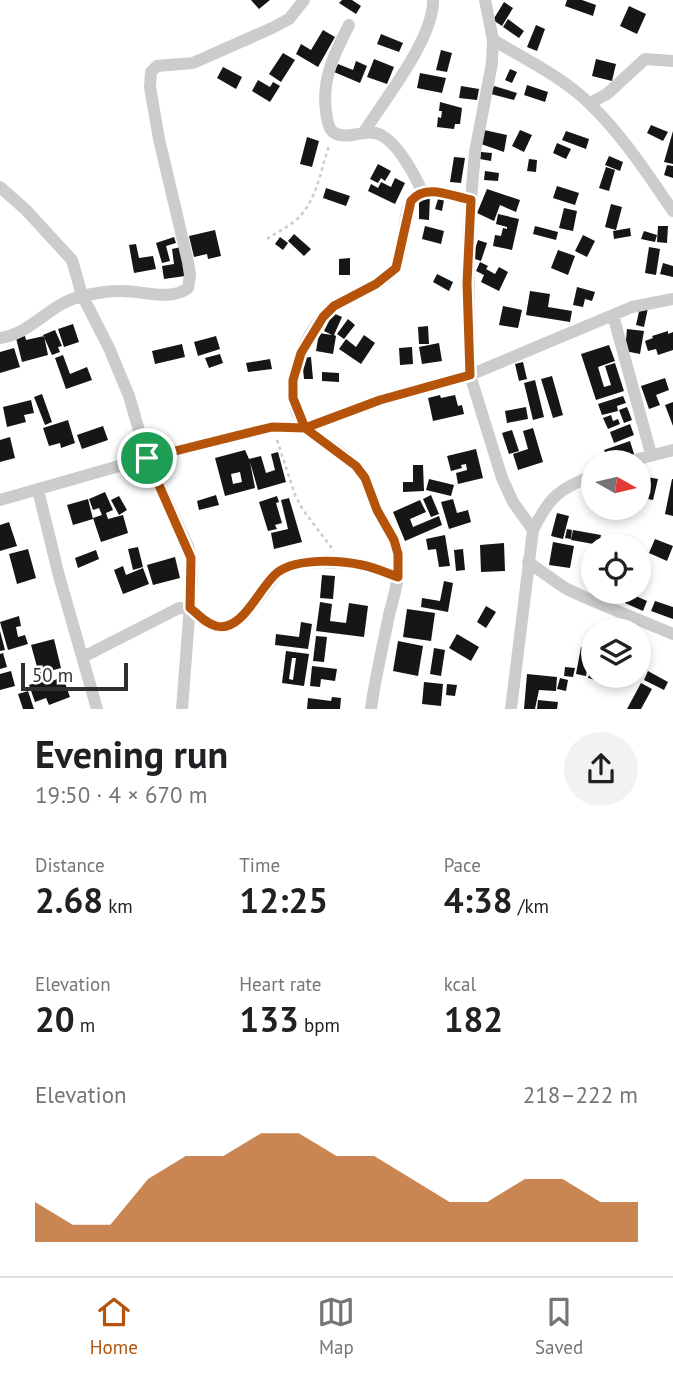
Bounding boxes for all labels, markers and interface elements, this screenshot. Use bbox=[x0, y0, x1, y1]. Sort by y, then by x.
pin bbox=[117, 428, 177, 488]
icon: arrive bbox=[128, 439, 166, 477]
north arrow bbox=[581, 450, 651, 520]
map controls bbox=[581, 450, 651, 688]
button: locate bbox=[581, 534, 651, 604]
button: layers bbox=[581, 618, 651, 688]
scale bar bbox=[21, 660, 128, 692]
text: 50 m bbox=[32, 663, 73, 687]
text: Evening run bbox=[35, 729, 228, 778]
button: share bbox=[564, 732, 638, 806]
text: 19:50 · 4 × 670 m bbox=[35, 780, 207, 809]
text: Distance bbox=[35, 853, 105, 877]
text: Time bbox=[239, 853, 280, 877]
text: Pace bbox=[444, 853, 481, 877]
text: 2.68 bbox=[35, 877, 103, 923]
text: 12:25 bbox=[239, 877, 328, 923]
text: 4:38 bbox=[444, 877, 513, 923]
text: km bbox=[103, 894, 133, 918]
text: /km bbox=[513, 894, 549, 918]
text: Elevation bbox=[35, 972, 111, 996]
text: Heart rate bbox=[239, 972, 321, 996]
text: kcal bbox=[444, 972, 476, 996]
text: 20 bbox=[35, 996, 75, 1042]
text: 133 bbox=[239, 996, 299, 1042]
text: 182 bbox=[444, 996, 503, 1042]
text: m bbox=[75, 1013, 95, 1037]
text: bpm bbox=[299, 1013, 340, 1037]
text: Elevation bbox=[35, 1080, 127, 1109]
text: 218–222 m bbox=[523, 1080, 638, 1109]
tab: Home bbox=[90, 1293, 138, 1359]
tab: Map bbox=[317, 1293, 355, 1359]
tab: Saved bbox=[535, 1293, 583, 1359]

